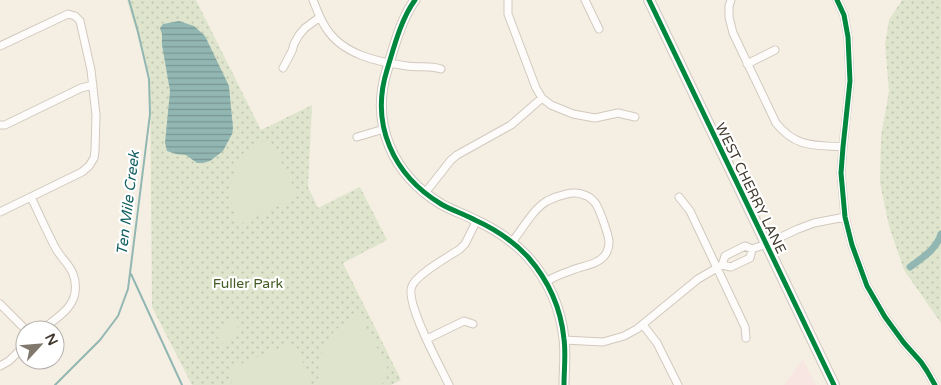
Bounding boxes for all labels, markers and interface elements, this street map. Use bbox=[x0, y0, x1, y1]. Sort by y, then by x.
street label: WEST CHERRY LANE bbox=[711, 120, 790, 256]
water label: Ten Mile Creek bbox=[113, 148, 144, 256]
park label: Fuller Park bbox=[213, 275, 284, 292]
north arrow bbox=[15, 320, 65, 370]
text: N bbox=[41, 331, 61, 348]

